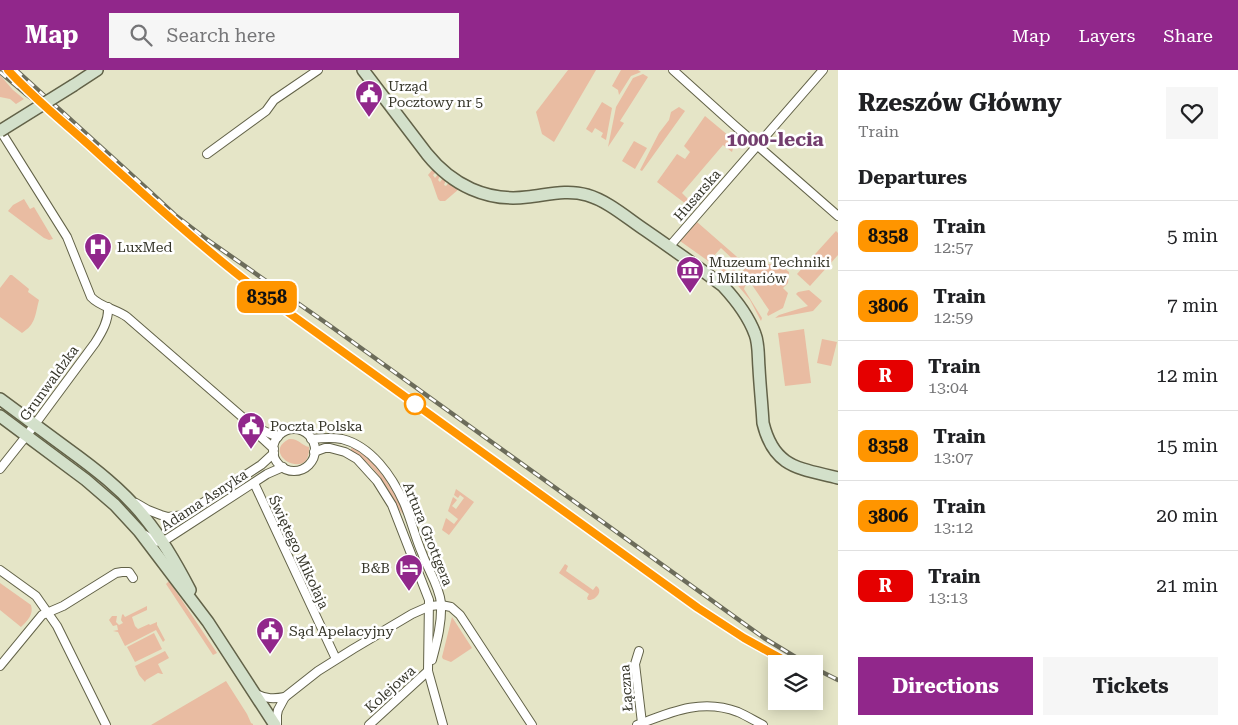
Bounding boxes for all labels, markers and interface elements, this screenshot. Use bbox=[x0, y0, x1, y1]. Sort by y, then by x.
search box bbox=[109, 13, 459, 58]
text: Map bbox=[25, 21, 79, 49]
icon: search bbox=[127, 21, 155, 49]
text: Search here bbox=[167, 24, 275, 47]
text: Map bbox=[1012, 25, 1051, 46]
text: Layers bbox=[1079, 25, 1135, 46]
text: Share bbox=[1163, 25, 1213, 46]
place label: Urząd Pocztowy nr 5 bbox=[388, 78, 483, 110]
public building icon: Urząd Pocztowy nr 5 bbox=[354, 79, 384, 118]
button: heart bbox=[1166, 87, 1218, 139]
text: Rzeszów Główny bbox=[858, 89, 1062, 117]
text: Train bbox=[858, 122, 899, 141]
district label: 1000-lecia bbox=[726, 128, 824, 151]
street label: Husarska bbox=[670, 166, 724, 224]
text: Departures bbox=[858, 166, 967, 189]
text: Train bbox=[933, 215, 986, 238]
text: 5 min bbox=[1167, 224, 1218, 247]
text: 8358 bbox=[868, 225, 908, 246]
hospital icon: LuxMed bbox=[83, 232, 113, 271]
text: 12:57 bbox=[933, 238, 973, 257]
place label: LuxMed bbox=[117, 239, 173, 255]
place label: Muzeum Techniki i Militariów bbox=[709, 254, 831, 286]
museum icon: Muzeum Techniki i Militariów bbox=[675, 255, 705, 294]
line badge: 8358 bbox=[232, 281, 302, 313]
text: Train bbox=[933, 285, 986, 308]
text: 8358 bbox=[247, 286, 287, 307]
text: 7 min bbox=[1167, 294, 1218, 317]
text: 3806 bbox=[868, 295, 908, 316]
text: 12:59 bbox=[933, 308, 973, 327]
street label: Grunwaldzka bbox=[16, 342, 82, 424]
text: Train bbox=[928, 355, 980, 378]
text: 12 min bbox=[1156, 364, 1218, 387]
text: R bbox=[879, 365, 892, 386]
text: 13:04 bbox=[928, 378, 968, 397]
unlabelled marker bbox=[404, 393, 426, 415]
public building icon: Poczta Polska bbox=[236, 411, 266, 450]
place label: Poczta Polska bbox=[270, 418, 363, 434]
text: Train bbox=[933, 425, 986, 448]
text: 15 min bbox=[1156, 434, 1218, 457]
text: 8358 bbox=[868, 435, 908, 456]
text: 13:07 bbox=[933, 448, 973, 467]
street label: Adama Asnyka bbox=[158, 466, 251, 534]
street label: Artura Grottgera bbox=[400, 480, 456, 589]
street label: Świętego Mikołaja bbox=[266, 493, 333, 612]
text: Train bbox=[933, 495, 986, 518]
text: 20 min bbox=[1156, 504, 1218, 527]
text: 3806 bbox=[868, 505, 908, 526]
text: 13:12 bbox=[933, 518, 973, 537]
hotel icon: B&B bbox=[394, 553, 424, 592]
place label: B&B bbox=[361, 560, 390, 576]
text: Train bbox=[928, 565, 980, 588]
text: 21 min bbox=[1156, 574, 1218, 597]
text: R bbox=[879, 575, 892, 596]
text: 13:13 bbox=[928, 588, 968, 607]
public building icon: Sąd Apelacyjny bbox=[255, 616, 285, 655]
place label: Sąd Apelacyjny bbox=[289, 623, 394, 639]
map controls bbox=[768, 655, 823, 710]
button: layers bbox=[768, 655, 823, 710]
button: Directions bbox=[858, 657, 1033, 715]
button: Tickets bbox=[1043, 657, 1218, 715]
street label: Kolejowa bbox=[362, 662, 419, 716]
street label: Łączna bbox=[616, 663, 636, 712]

